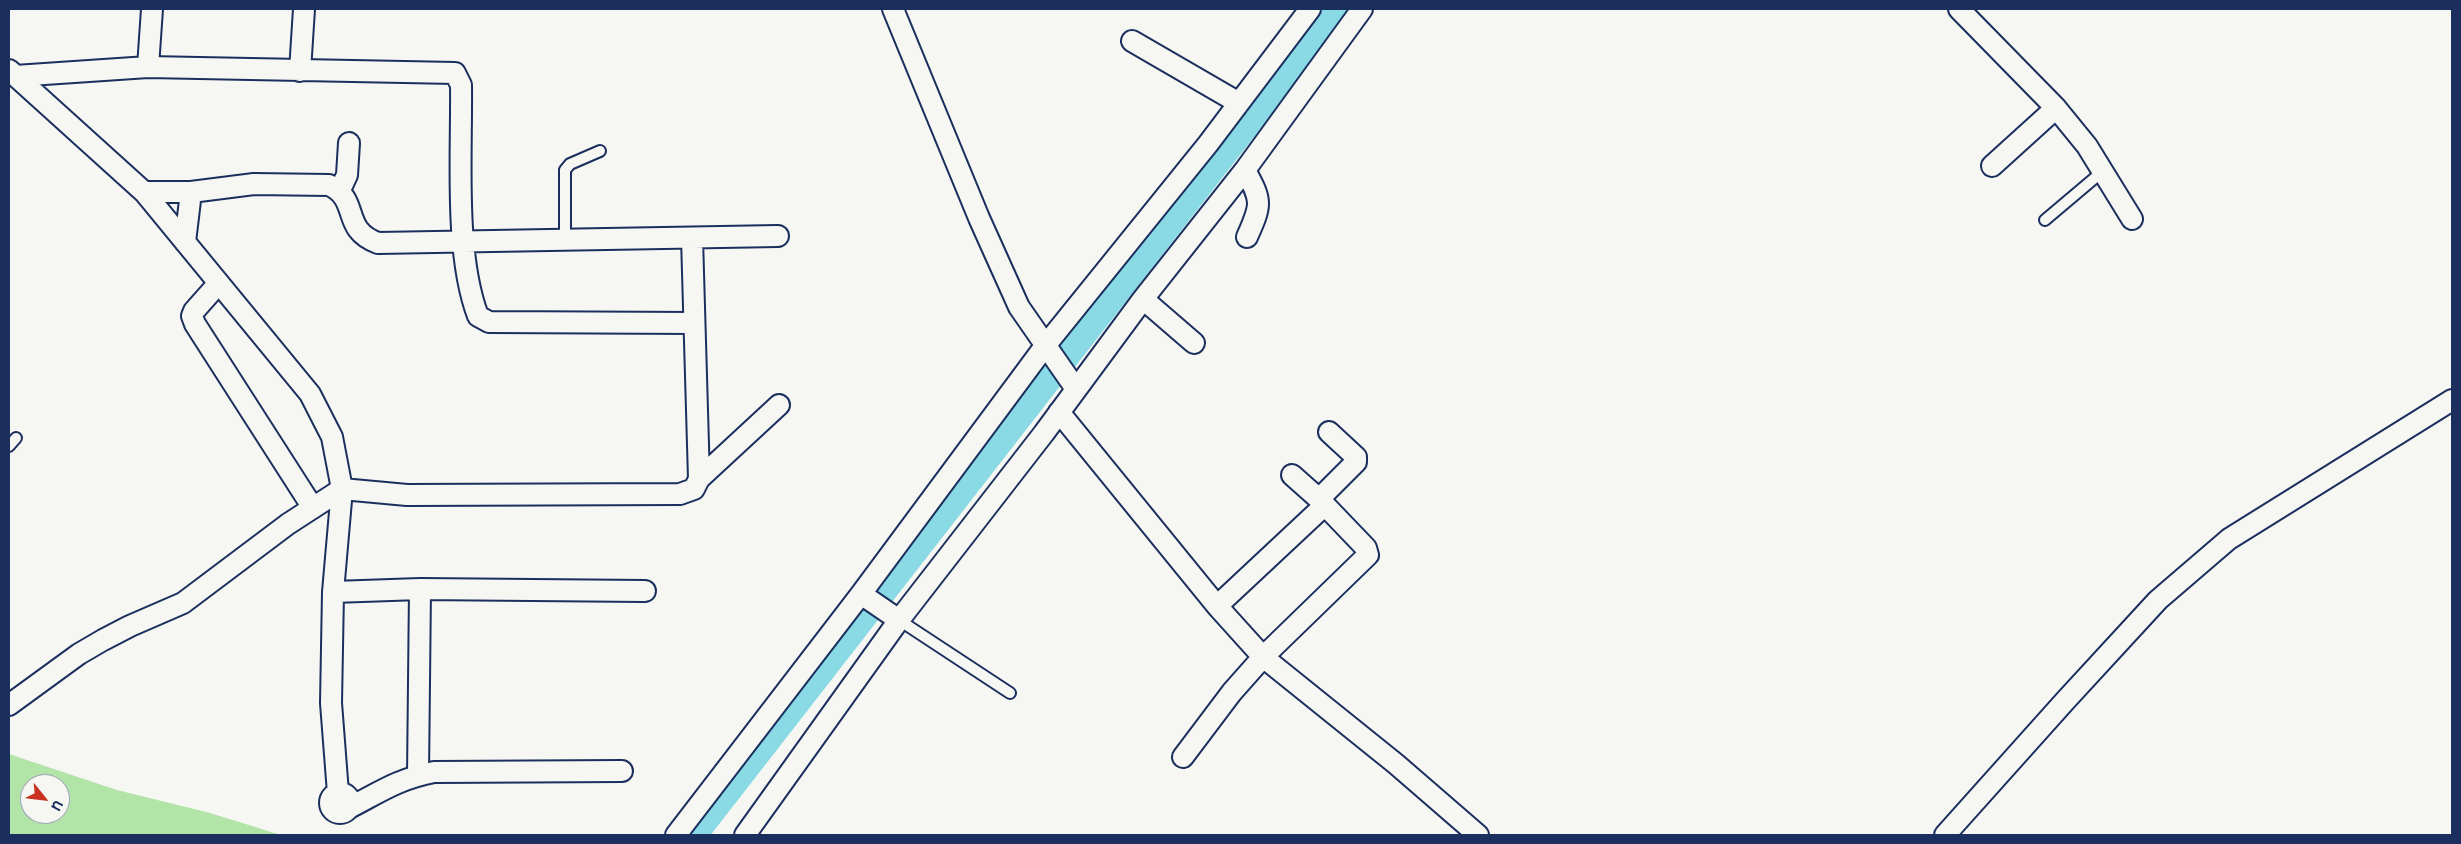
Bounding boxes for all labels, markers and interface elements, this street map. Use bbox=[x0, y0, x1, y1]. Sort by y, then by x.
north arrow bbox=[20, 774, 70, 824]
text: U bbox=[47, 797, 68, 815]

